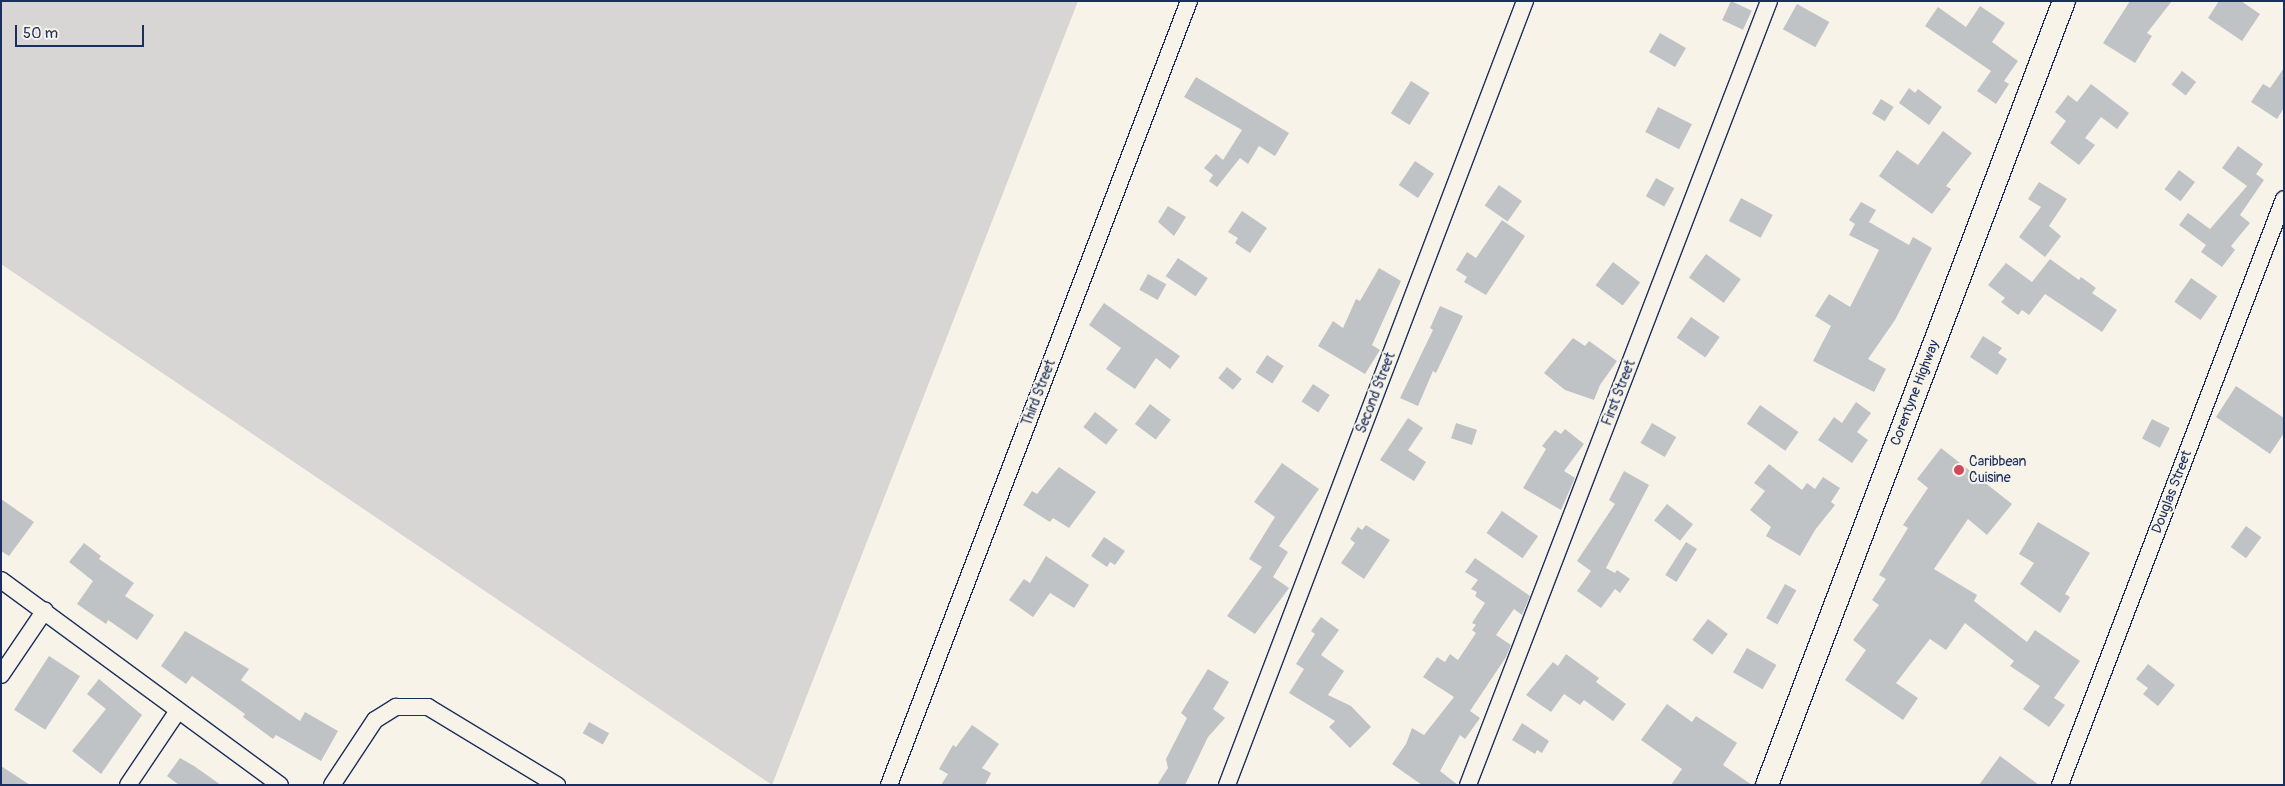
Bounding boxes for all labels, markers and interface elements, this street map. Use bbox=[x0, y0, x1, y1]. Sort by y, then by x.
scale bar bbox=[18, 15, 146, 47]
text: 50 m bbox=[23, 24, 58, 43]
street label: Corentyne Highway bbox=[1887, 338, 1943, 448]
street label: Second Street bbox=[1353, 350, 1399, 436]
street label: Third Street bbox=[1019, 358, 1059, 428]
street label: First Street bbox=[1599, 358, 1639, 428]
street label: Douglas Street bbox=[2148, 448, 2196, 536]
place label: Caribbean Cuisine bbox=[1969, 454, 2026, 487]
marker: Caribbean Cuisine bbox=[1953, 464, 1965, 476]

